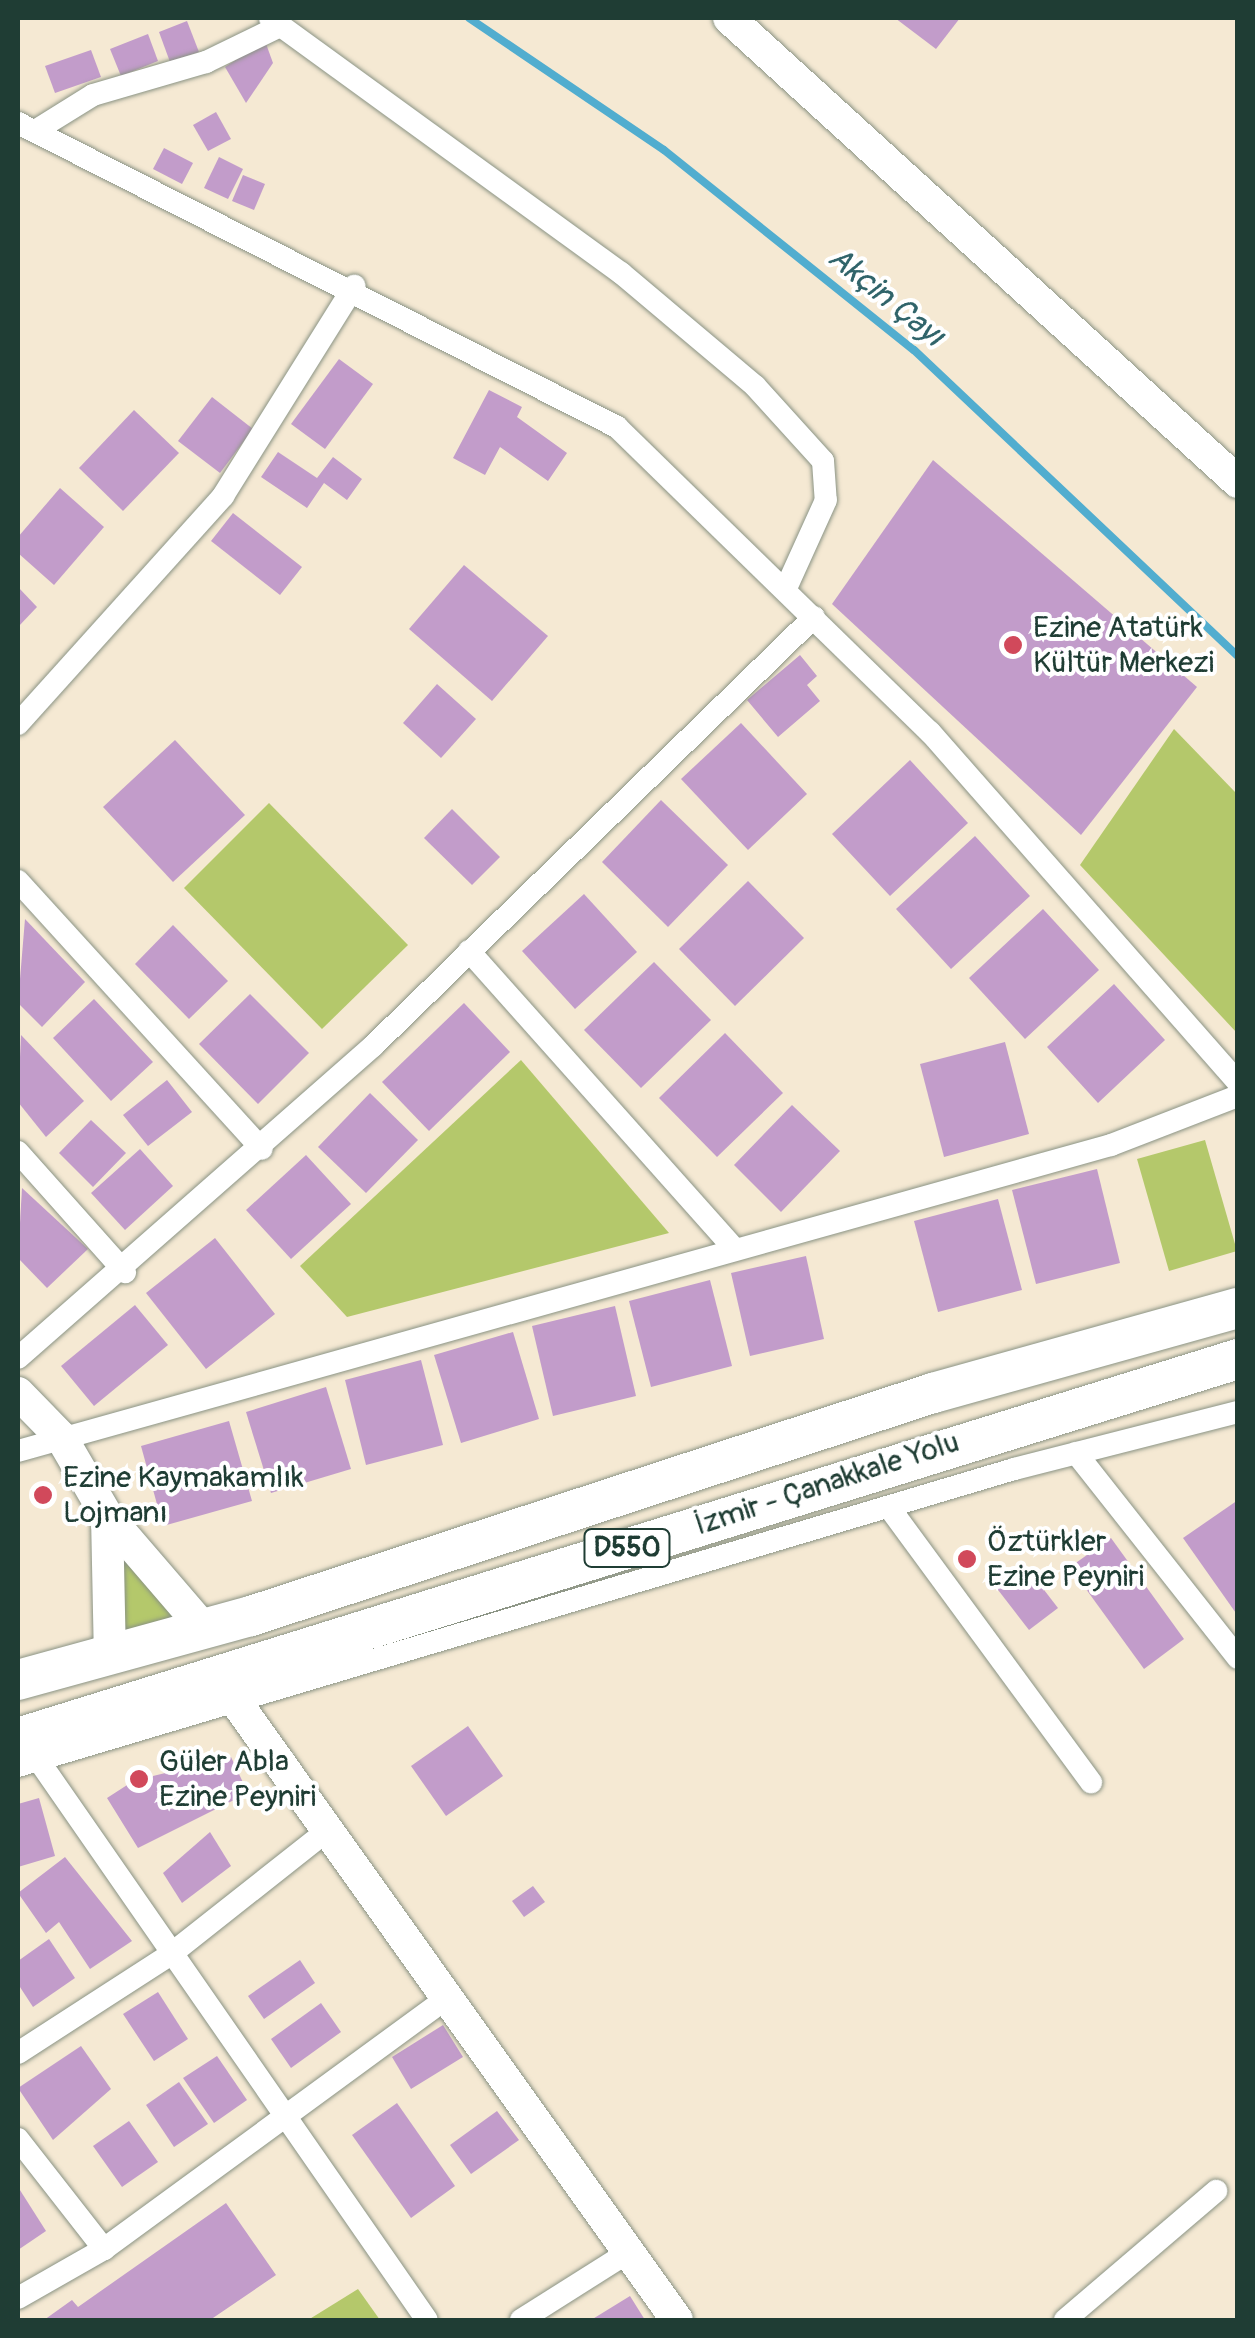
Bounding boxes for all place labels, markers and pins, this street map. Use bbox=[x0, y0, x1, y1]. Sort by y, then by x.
place label: Ezine Atatürk Kültür Merkezi bbox=[1033, 610, 1214, 680]
marker: Ezine Atatürk Kültür Merkezi bbox=[1002, 634, 1024, 656]
place label: Ezine Kaymakamlık Lojmanı bbox=[63, 1460, 304, 1530]
marker: Ezine Kaymakamlık Lojmanı bbox=[32, 1484, 54, 1506]
place label: Öztürkler Ezine Peyniri bbox=[987, 1524, 1144, 1594]
marker: Öztürkler Ezine Peyniri bbox=[956, 1548, 978, 1570]
place label: Güler Abla Ezine Peyniri bbox=[159, 1744, 316, 1814]
marker: Güler Abla Ezine Peyniri bbox=[128, 1768, 150, 1790]

